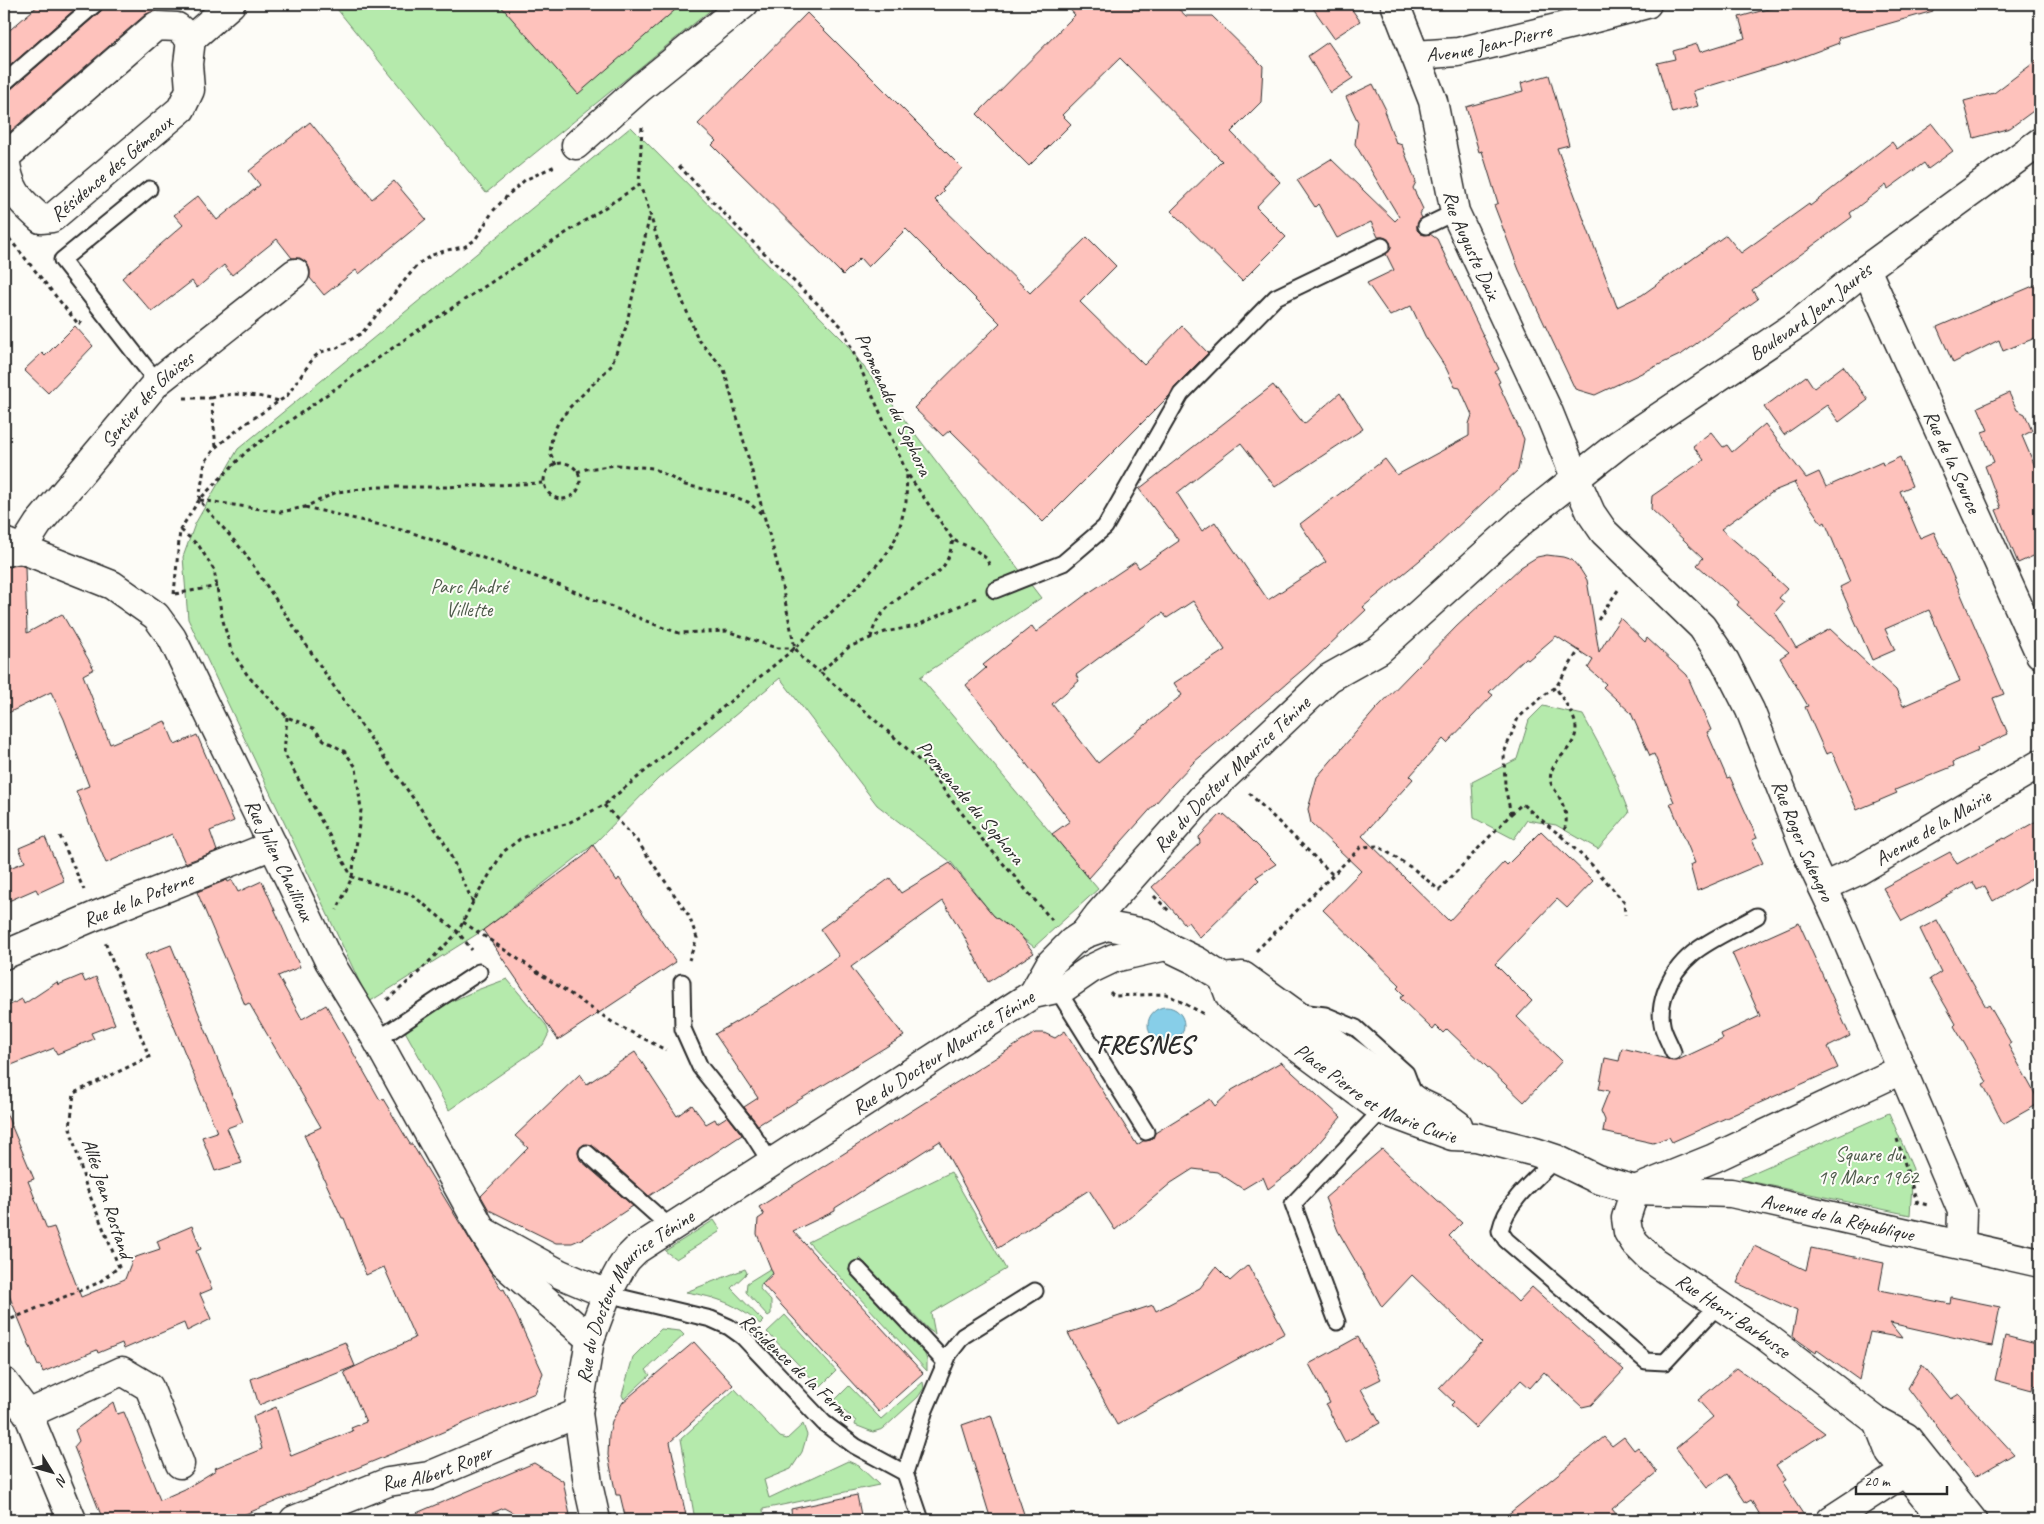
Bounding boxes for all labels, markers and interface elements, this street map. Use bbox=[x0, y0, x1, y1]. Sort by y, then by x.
street label: Avenue Jean-Pierre bbox=[1425, 17, 1555, 67]
street label: Résidence des Gémeaux bbox=[45, 108, 179, 227]
street label: Rue Auguste Daix bbox=[1438, 189, 1507, 305]
street label: Boulevard Jean Jaurès bbox=[1744, 256, 1878, 366]
street label: Promenade du Sophora bbox=[850, 329, 938, 481]
street label: Sentier des Glaises bbox=[95, 344, 201, 453]
street label: Rue de la Source bbox=[1918, 406, 1987, 518]
park label: Parc André Villette bbox=[431, 574, 511, 622]
street label: Rue du Docteur Maurice Ténine bbox=[1148, 690, 1316, 858]
street label: Promenade du Sophora bbox=[911, 735, 1031, 871]
street label: Rue Roger Salengro bbox=[1766, 777, 1840, 906]
street label: Avenue de la Mairie bbox=[1870, 783, 1997, 871]
street label: Rue Julien Chaillioux bbox=[239, 795, 320, 927]
street label: Rue de la Poterne bbox=[79, 866, 198, 933]
street label: Rue du Docteur Maurice Ténine bbox=[848, 984, 1040, 1120]
district label: FRESNES bbox=[1097, 1029, 1198, 1061]
street label: Place Pierre et Marie Curie bbox=[1290, 1038, 1457, 1149]
street label: Allée Jean Rostand bbox=[76, 1135, 140, 1264]
park label: Square du 19 Mars 1962 bbox=[1818, 1142, 1920, 1190]
street label: Avenue de la République bbox=[1759, 1188, 1918, 1247]
street label: Rue du Docteur Maurice Ténine bbox=[571, 1203, 700, 1385]
street label: Rue Henri Barbusse bbox=[1671, 1268, 1796, 1365]
street label: Résidence de la Ferme bbox=[735, 1308, 860, 1428]
street label: Rue Albert Roper bbox=[377, 1438, 497, 1497]
north arrow bbox=[28, 1446, 78, 1496]
scale bar bbox=[1856, 1464, 1948, 1496]
text: N bbox=[51, 1471, 71, 1490]
text: 20 m bbox=[1864, 1472, 1891, 1491]

